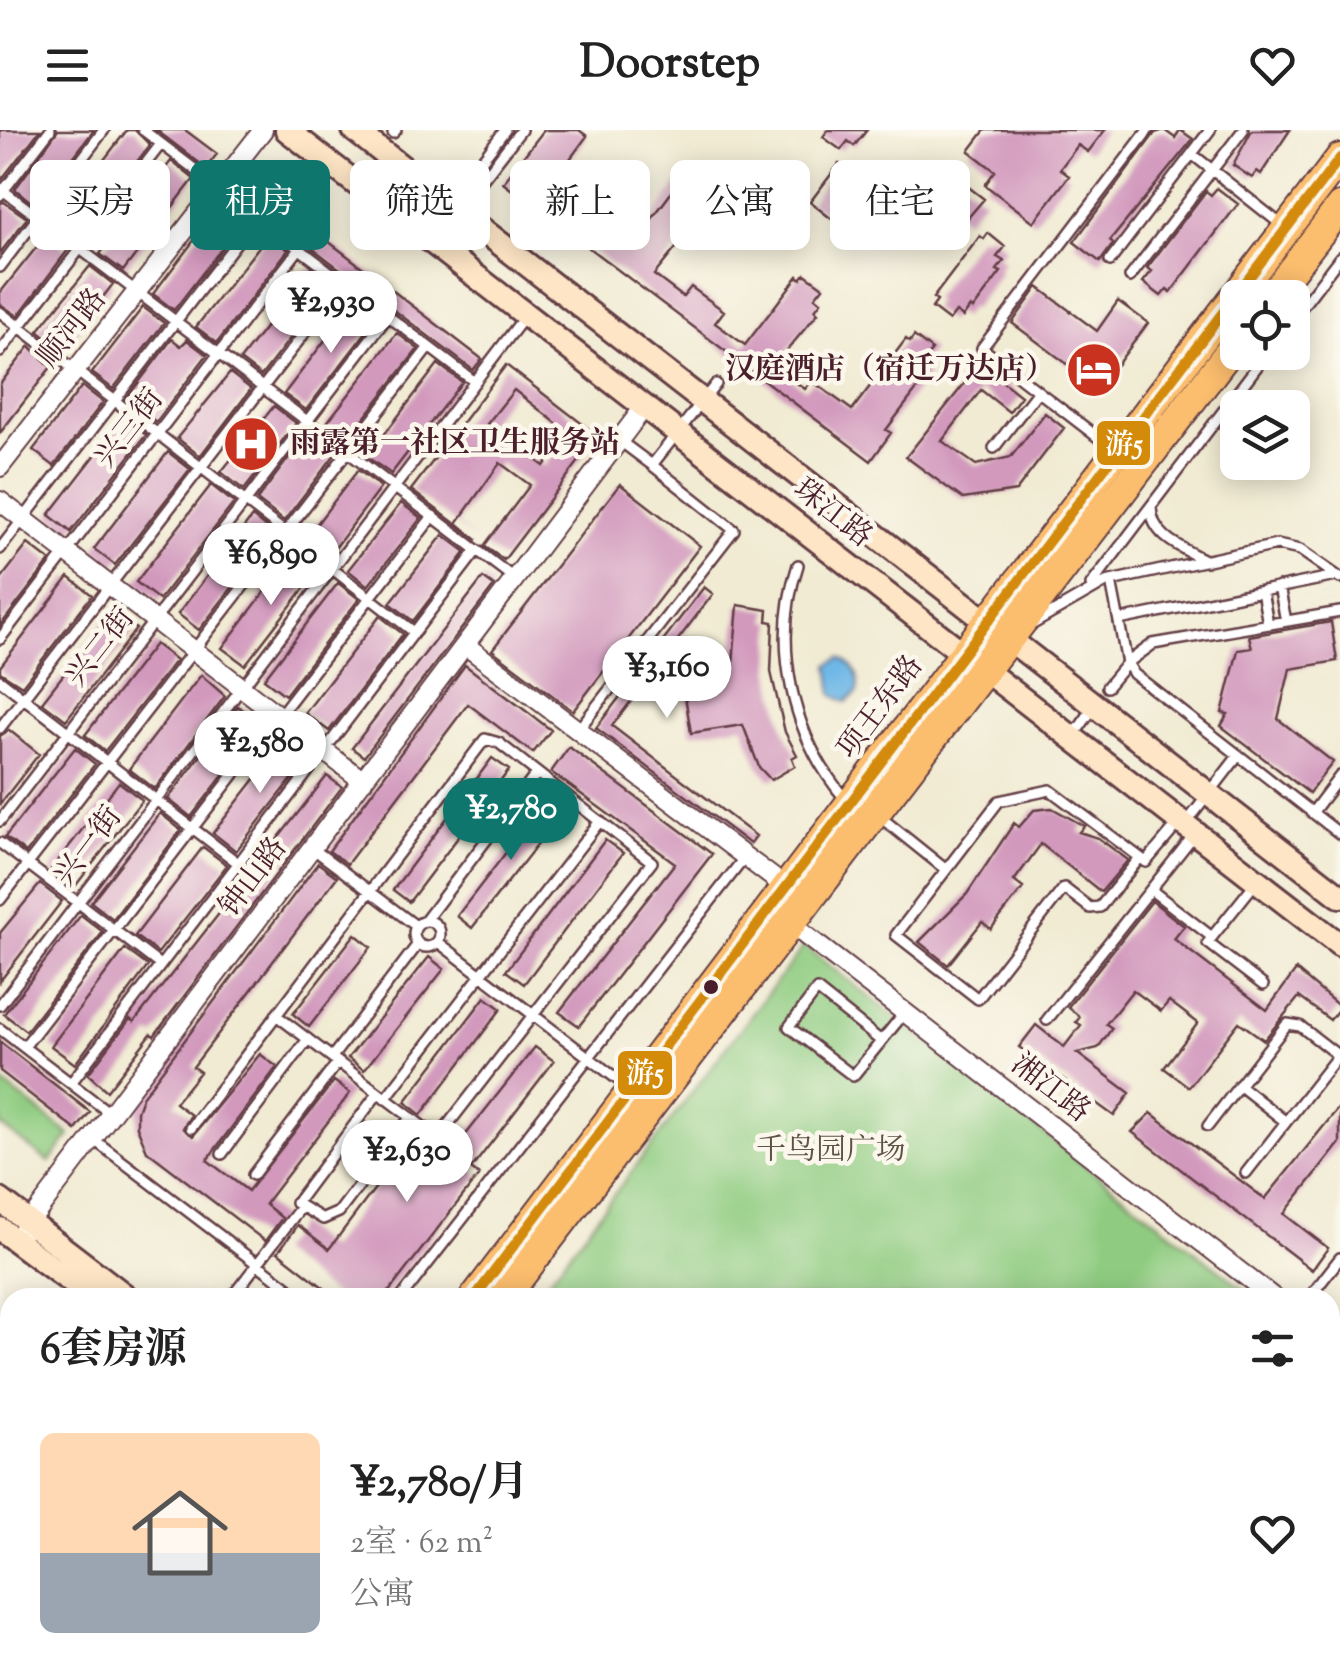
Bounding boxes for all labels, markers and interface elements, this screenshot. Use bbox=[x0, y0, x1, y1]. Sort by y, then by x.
text: Doorstep bbox=[580, 33, 760, 98]
icon: menu bbox=[40, 38, 95, 93]
icon: heart bbox=[1245, 38, 1300, 93]
chip: 买房 bbox=[30, 160, 170, 250]
chip: 租房 bbox=[190, 160, 330, 250]
chip: 筛选 bbox=[350, 160, 490, 250]
chip: 新上 bbox=[510, 160, 650, 250]
chip: 公寓 bbox=[670, 160, 810, 250]
chip: 住宅 bbox=[830, 160, 970, 250]
pin: ¥2,930 bbox=[250, 271, 412, 356]
street label: 顺河路 bbox=[28, 280, 118, 378]
text: ¥2,930 bbox=[287, 280, 375, 326]
map controls bbox=[1220, 280, 1310, 480]
button: locate bbox=[1220, 280, 1310, 370]
hotel icon: 汉庭酒店（宿迁万达店） bbox=[1064, 340, 1124, 400]
place label: 汉庭酒店（宿迁万达店） bbox=[725, 349, 1055, 392]
street label: 兴三街 bbox=[85, 380, 175, 478]
button: layers bbox=[1220, 390, 1310, 480]
hospital icon: 雨露第一社区卫生服务站 bbox=[221, 414, 281, 474]
line badge: 游5 bbox=[1095, 419, 1152, 467]
place label: 雨露第一社区卫生服务站 bbox=[290, 423, 620, 466]
text: 游5 bbox=[1105, 426, 1143, 466]
street label: 珠江路 bbox=[783, 469, 881, 559]
pin: ¥6,890 bbox=[190, 523, 352, 608]
text: ¥6,890 bbox=[225, 532, 318, 578]
street label: 兴二街 bbox=[56, 599, 146, 697]
pin: ¥3,160 bbox=[586, 636, 748, 721]
text: ¥3,160 bbox=[624, 645, 710, 691]
street label: 项王东路 bbox=[828, 647, 934, 769]
pin: ¥2,580 bbox=[179, 711, 341, 796]
text: ¥2,580 bbox=[216, 720, 304, 766]
pin: ¥2,780 bbox=[430, 778, 592, 863]
text: ¥2,780 bbox=[465, 787, 557, 833]
street label: 兴一街 bbox=[45, 798, 133, 896]
street label: 钟山路 bbox=[210, 829, 298, 927]
unlabelled marker bbox=[701, 977, 721, 997]
street label: 湘江路 bbox=[1001, 1044, 1099, 1134]
line badge: 游5 bbox=[616, 1049, 674, 1097]
text: 游5 bbox=[626, 1055, 664, 1095]
pin: ¥2,630 bbox=[326, 1120, 488, 1205]
text: ¥2,630 bbox=[363, 1129, 451, 1175]
park label: 千鸟园广场 bbox=[756, 1130, 906, 1173]
icon: filters bbox=[1245, 1321, 1300, 1376]
text: 6套房源 bbox=[40, 1322, 187, 1382]
text: ¥2,780/月 bbox=[350, 1455, 528, 1515]
icon: home bbox=[120, 1473, 240, 1593]
icon: heart bbox=[1245, 1506, 1300, 1561]
text: 2室 · 62 m² bbox=[350, 1521, 493, 1567]
text: 公寓 bbox=[350, 1573, 414, 1619]

